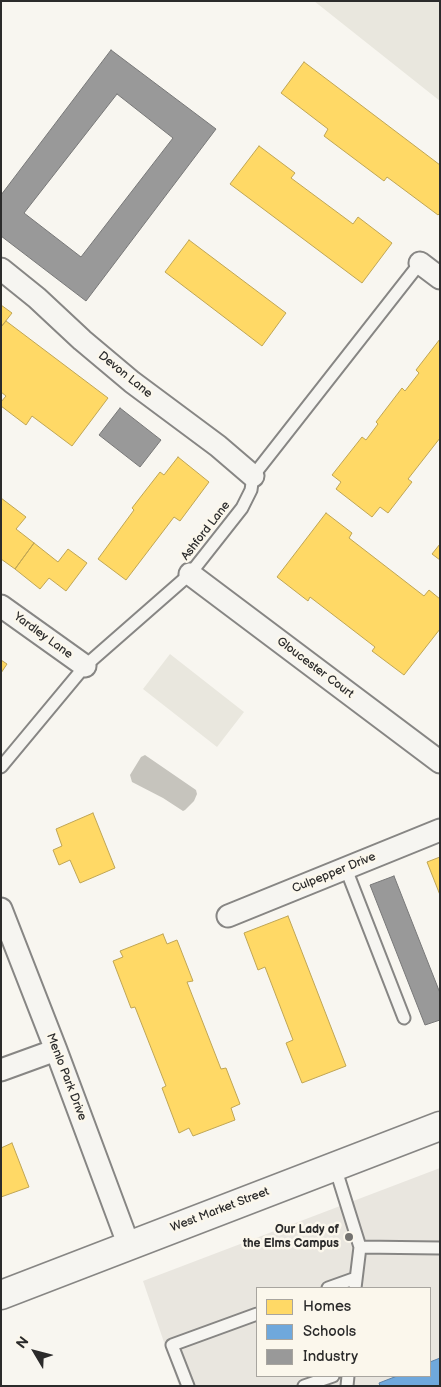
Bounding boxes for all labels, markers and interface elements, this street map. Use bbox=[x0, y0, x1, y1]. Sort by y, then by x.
street label: Devon Lane bbox=[95, 349, 155, 401]
street label: Ashford Lane bbox=[178, 499, 234, 563]
street label: Yardley Lane bbox=[11, 610, 75, 662]
street label: Gloucester Court bbox=[274, 634, 356, 702]
street label: Culpepper Drive bbox=[290, 850, 378, 896]
street label: Menlo Park Drive bbox=[43, 1031, 89, 1123]
street label: West Market Street bbox=[169, 1185, 271, 1235]
place label: Our Lady of the Elms Campus bbox=[243, 1223, 339, 1251]
marker: Our Lady of the Elms Campus bbox=[343, 1231, 355, 1243]
legend bbox=[256, 1287, 431, 1377]
text: Homes bbox=[303, 1297, 351, 1316]
text: Schools bbox=[303, 1322, 356, 1341]
north arrow bbox=[10, 1327, 60, 1377]
text: N bbox=[13, 1333, 33, 1352]
text: Industry bbox=[303, 1347, 358, 1366]

